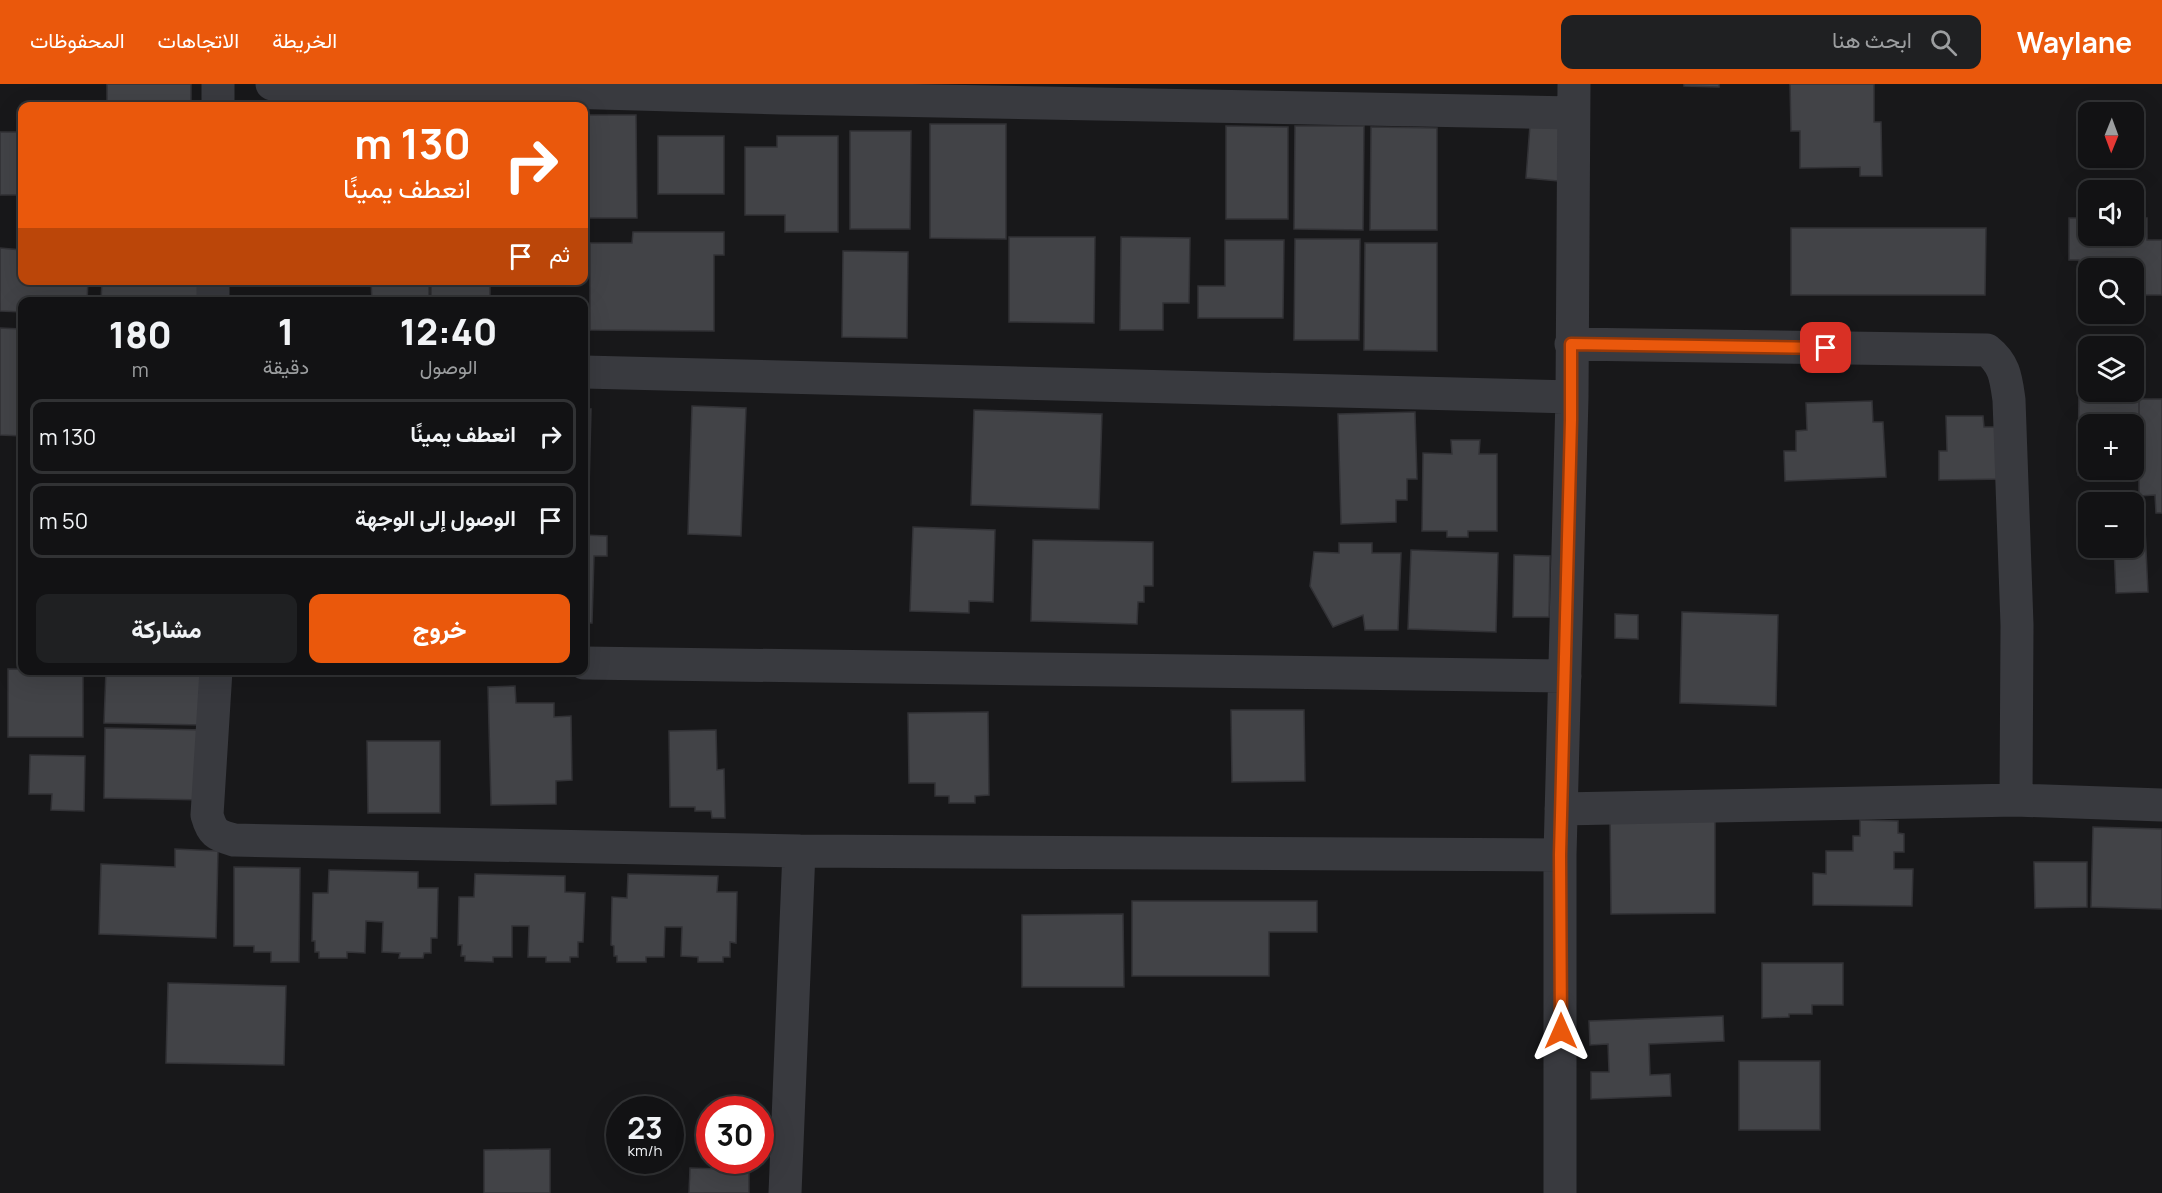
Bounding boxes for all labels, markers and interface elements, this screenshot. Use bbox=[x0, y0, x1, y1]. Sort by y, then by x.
search box bbox=[1561, 15, 1981, 69]
text: Waylane bbox=[2017, 23, 2132, 61]
text: ابحث هنا bbox=[1832, 25, 1912, 55]
text: المحفوظات bbox=[30, 26, 125, 54]
text: الاتجاهات bbox=[158, 26, 239, 54]
text: الخريطة bbox=[272, 26, 337, 54]
icon: search bbox=[1927, 26, 1960, 59]
north arrow bbox=[2078, 102, 2144, 168]
map controls bbox=[2078, 102, 2144, 558]
text: 130 m bbox=[354, 114, 471, 172]
icon: right bbox=[492, 126, 570, 204]
text: انعطف يمينًا bbox=[343, 169, 471, 206]
button: sound bbox=[2078, 180, 2144, 246]
text: ثم bbox=[549, 239, 570, 269]
icon: arrive bbox=[504, 240, 537, 273]
button: search bbox=[2078, 258, 2144, 324]
text: 1 bbox=[278, 307, 294, 356]
text: 12:40 bbox=[400, 307, 497, 356]
text: 180 bbox=[109, 310, 172, 359]
pin bbox=[1800, 322, 1851, 373]
icon: arrive bbox=[1809, 331, 1842, 364]
button: layers bbox=[2078, 336, 2144, 402]
text: دقيقة bbox=[263, 353, 309, 380]
text: الوصول bbox=[420, 353, 477, 380]
text: m bbox=[132, 356, 149, 383]
button: + bbox=[2078, 414, 2144, 480]
text: انعطف يمينًا bbox=[410, 419, 516, 449]
icon: right bbox=[534, 420, 567, 453]
text: 130 m bbox=[39, 422, 96, 452]
button: − bbox=[2078, 492, 2144, 558]
text: الوصول إلى الوجهة bbox=[355, 503, 516, 533]
icon: arrive bbox=[534, 504, 567, 537]
text: 50 m bbox=[39, 506, 88, 536]
button: مشاركة bbox=[36, 594, 297, 663]
button: خروج bbox=[309, 594, 570, 663]
position arrow bbox=[1529, 999, 1593, 1063]
speed limit sign: 30 bbox=[696, 1096, 774, 1174]
text: 23 bbox=[627, 1107, 663, 1148]
text: km/h bbox=[628, 1140, 662, 1161]

